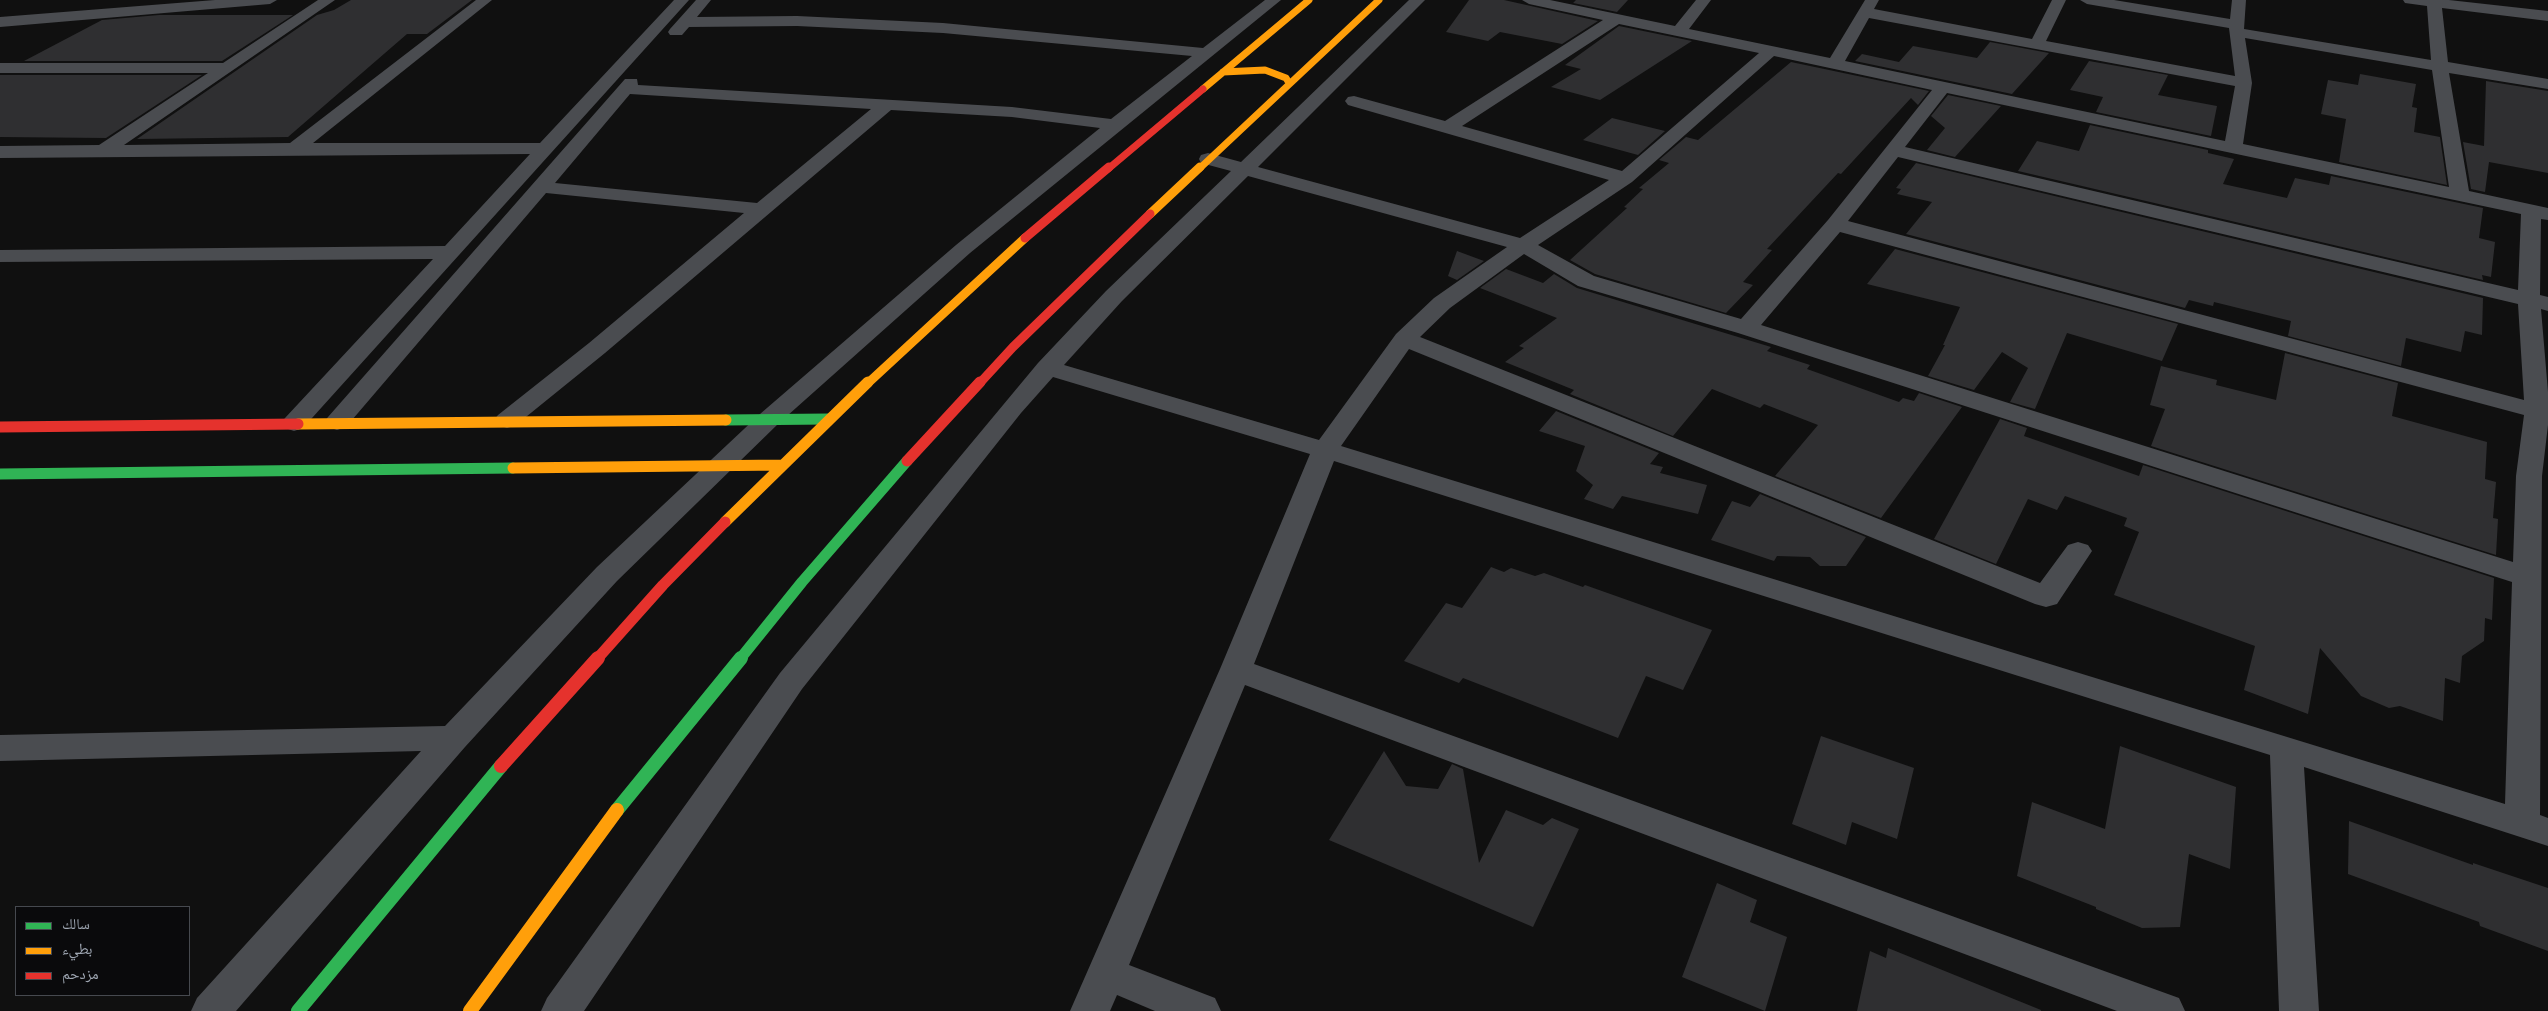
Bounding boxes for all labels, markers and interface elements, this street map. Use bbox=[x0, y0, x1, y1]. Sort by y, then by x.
legend bbox=[15, 906, 190, 996]
text: سالك bbox=[62, 914, 90, 934]
text: بطيء bbox=[62, 939, 92, 959]
text: مزدحم bbox=[62, 964, 99, 984]

